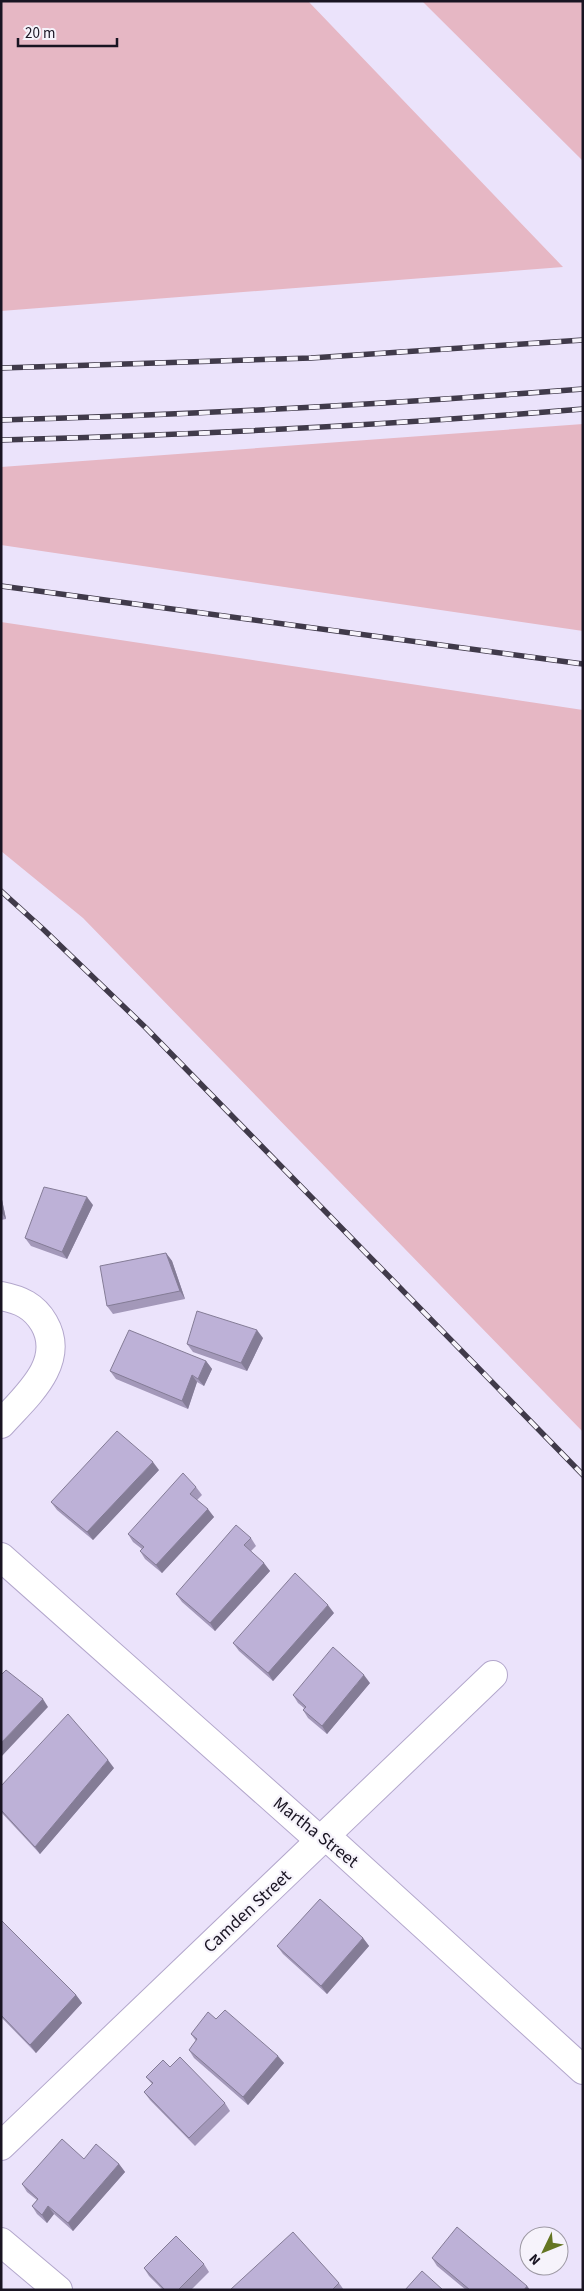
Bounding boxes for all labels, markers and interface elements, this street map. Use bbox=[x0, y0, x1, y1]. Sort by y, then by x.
scale bar bbox=[18, 15, 116, 47]
text: 20 m bbox=[25, 23, 55, 44]
street label: Martha Street bbox=[268, 1791, 364, 1874]
street label: Camden Street bbox=[198, 1864, 297, 1959]
north arrow bbox=[519, 2226, 569, 2276]
text: N bbox=[525, 2249, 546, 2269]

